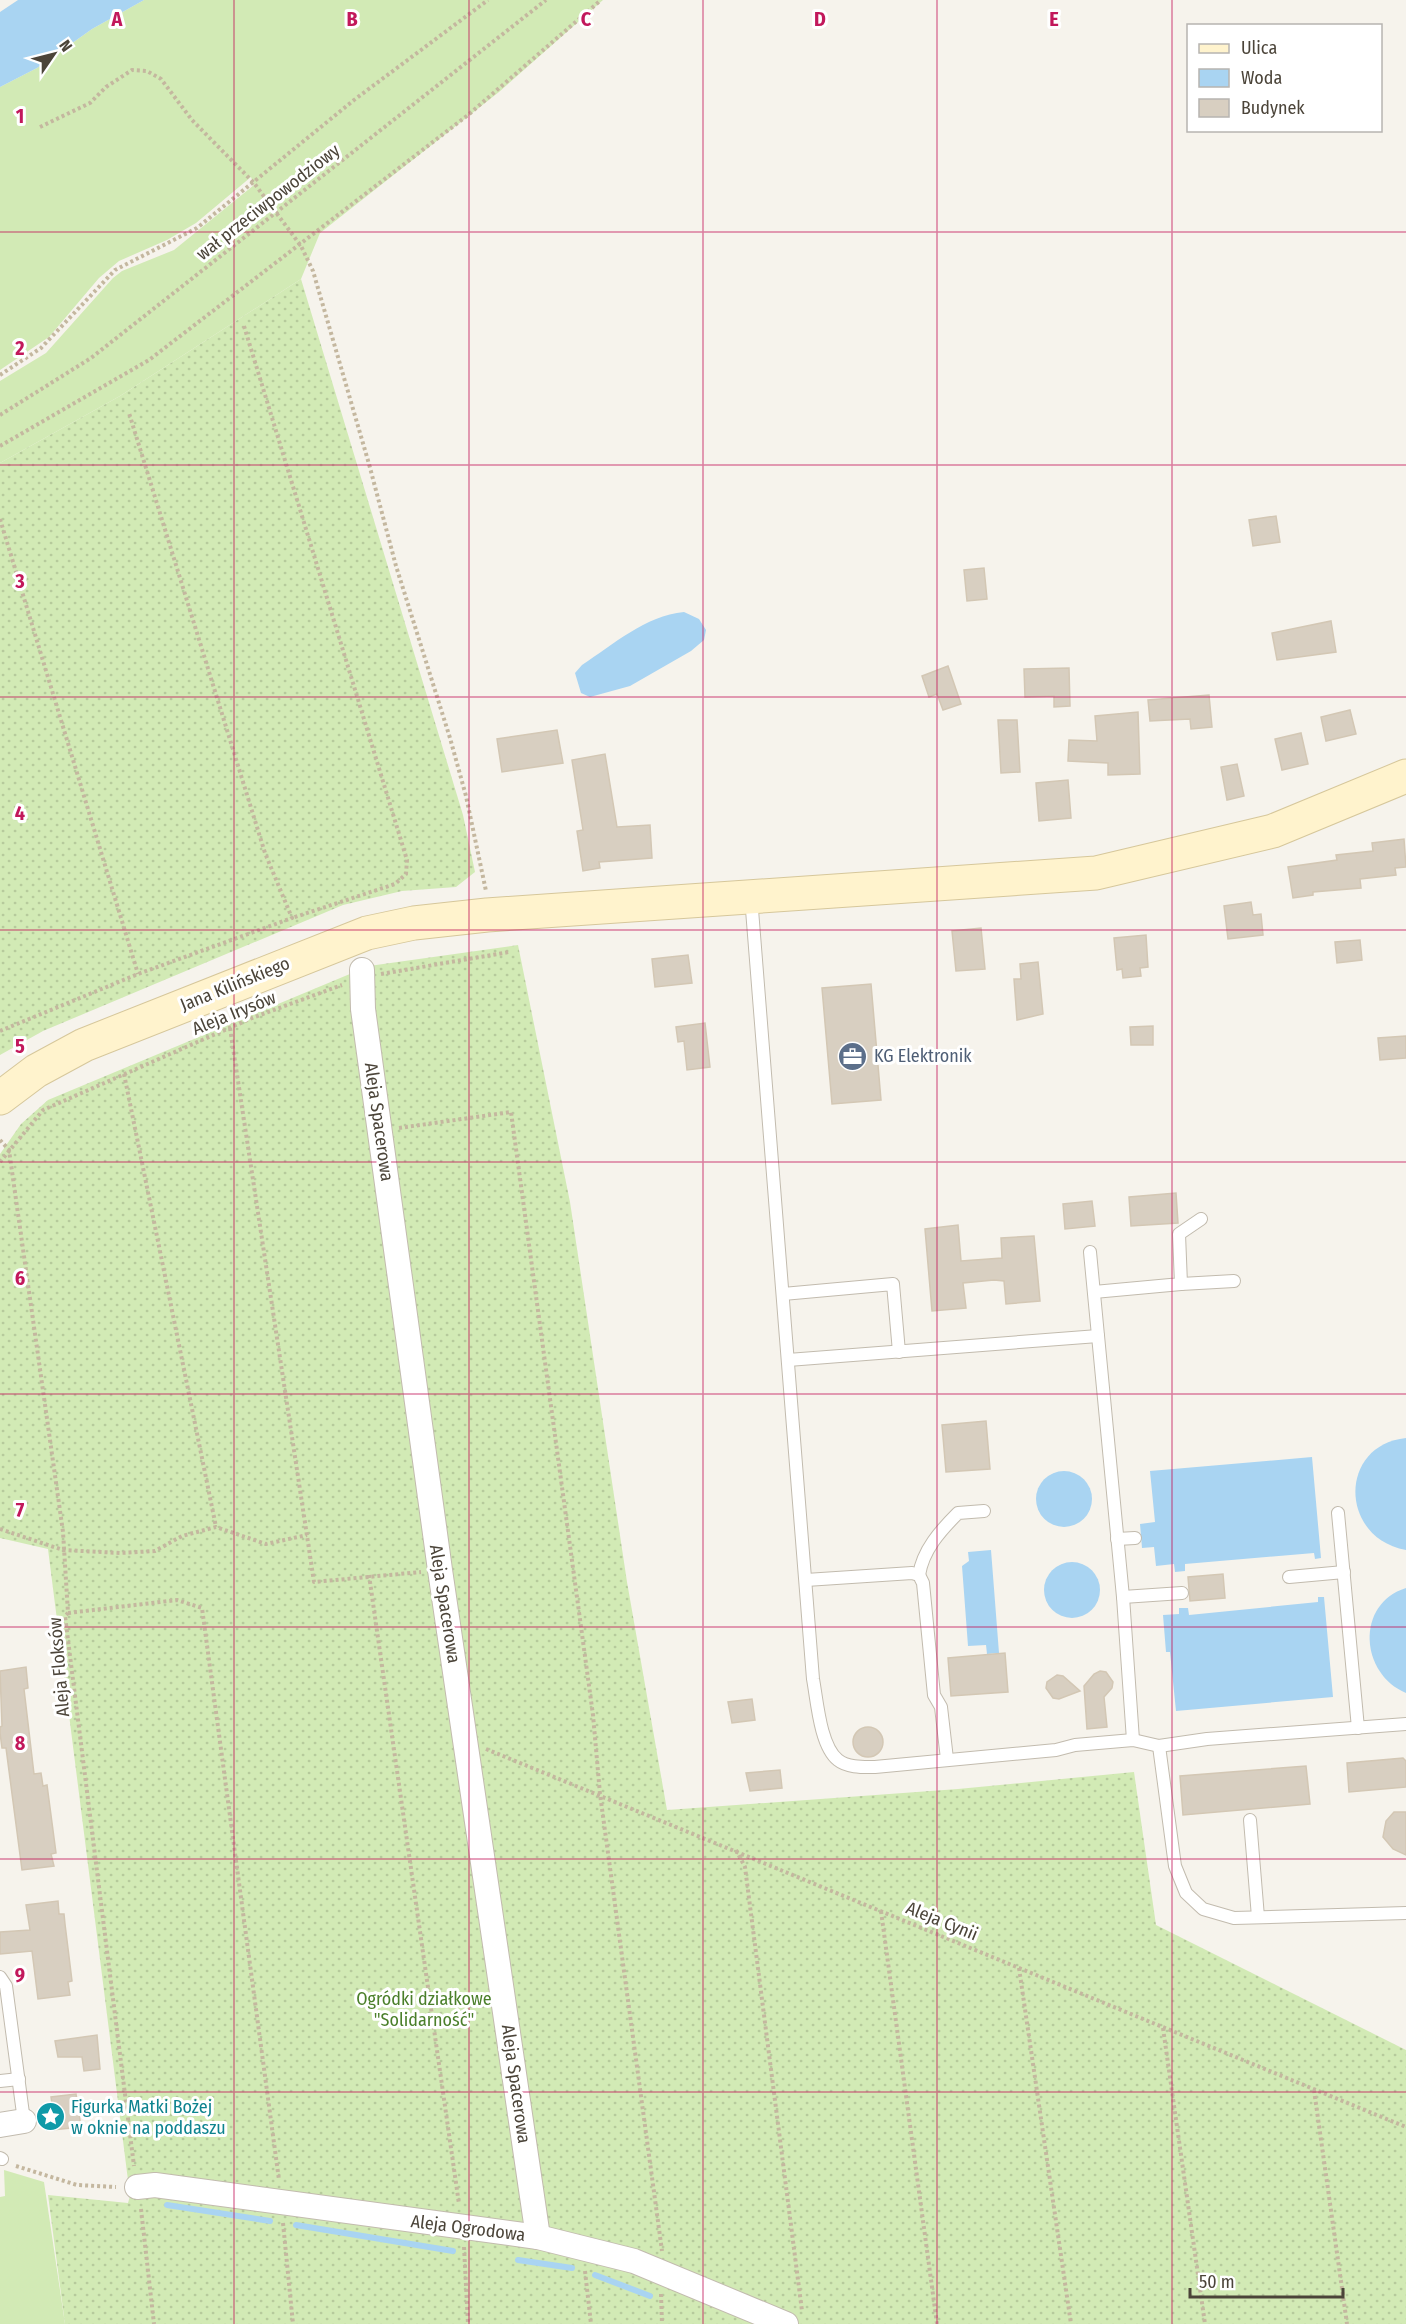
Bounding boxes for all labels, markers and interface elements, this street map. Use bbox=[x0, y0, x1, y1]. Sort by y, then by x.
text: A bbox=[111, 7, 124, 31]
text: B bbox=[346, 7, 358, 31]
text: C bbox=[581, 7, 592, 31]
text: D bbox=[814, 7, 826, 31]
text: E bbox=[1049, 7, 1059, 31]
north arrow bbox=[24, 24, 84, 84]
legend bbox=[1187, 24, 1382, 132]
text: N bbox=[55, 36, 76, 55]
text: Ulica bbox=[1241, 37, 1277, 59]
text: Woda bbox=[1241, 67, 1282, 89]
text: Budynek bbox=[1241, 97, 1305, 119]
text: 1 bbox=[16, 104, 24, 128]
street label: wał przeciwpowodziowy bbox=[192, 139, 344, 265]
text: 2 bbox=[14, 336, 25, 360]
text: 3 bbox=[14, 569, 25, 593]
text: 4 bbox=[15, 801, 25, 825]
street label: Jana Kilińskiego bbox=[177, 952, 293, 1016]
street label: Aleja Irysów bbox=[189, 986, 279, 1040]
text: 5 bbox=[15, 1034, 25, 1058]
office icon: KG Elektronik bbox=[837, 1040, 869, 1072]
place label: KG Elektronik bbox=[874, 1045, 972, 1067]
street label: Aleja Spacerowa bbox=[360, 1061, 398, 1183]
text: 6 bbox=[15, 1266, 25, 1290]
text: 7 bbox=[16, 1498, 25, 1522]
street label: Aleja Spacerowa bbox=[425, 1543, 465, 1665]
street label: Aleja Floksów bbox=[44, 1616, 74, 1718]
text: 8 bbox=[15, 1731, 26, 1755]
street label: Aleja Cynii bbox=[903, 1897, 981, 1945]
text: 9 bbox=[15, 1963, 25, 1987]
park label: Ogródki działkowe "Solidarność" bbox=[356, 1988, 492, 2031]
street label: Aleja Spacerowa bbox=[497, 2023, 535, 2145]
place label: Figurka Matki Bożej w oknie na poddaszu bbox=[71, 2096, 226, 2139]
place icon: Figurka Matki Bożej w oknie na poddaszu bbox=[34, 2101, 66, 2133]
street label: Aleja Ogrodowa bbox=[410, 2210, 527, 2246]
scale bar bbox=[1190, 2261, 1343, 2299]
text: 50 m bbox=[1199, 2271, 1235, 2293]

